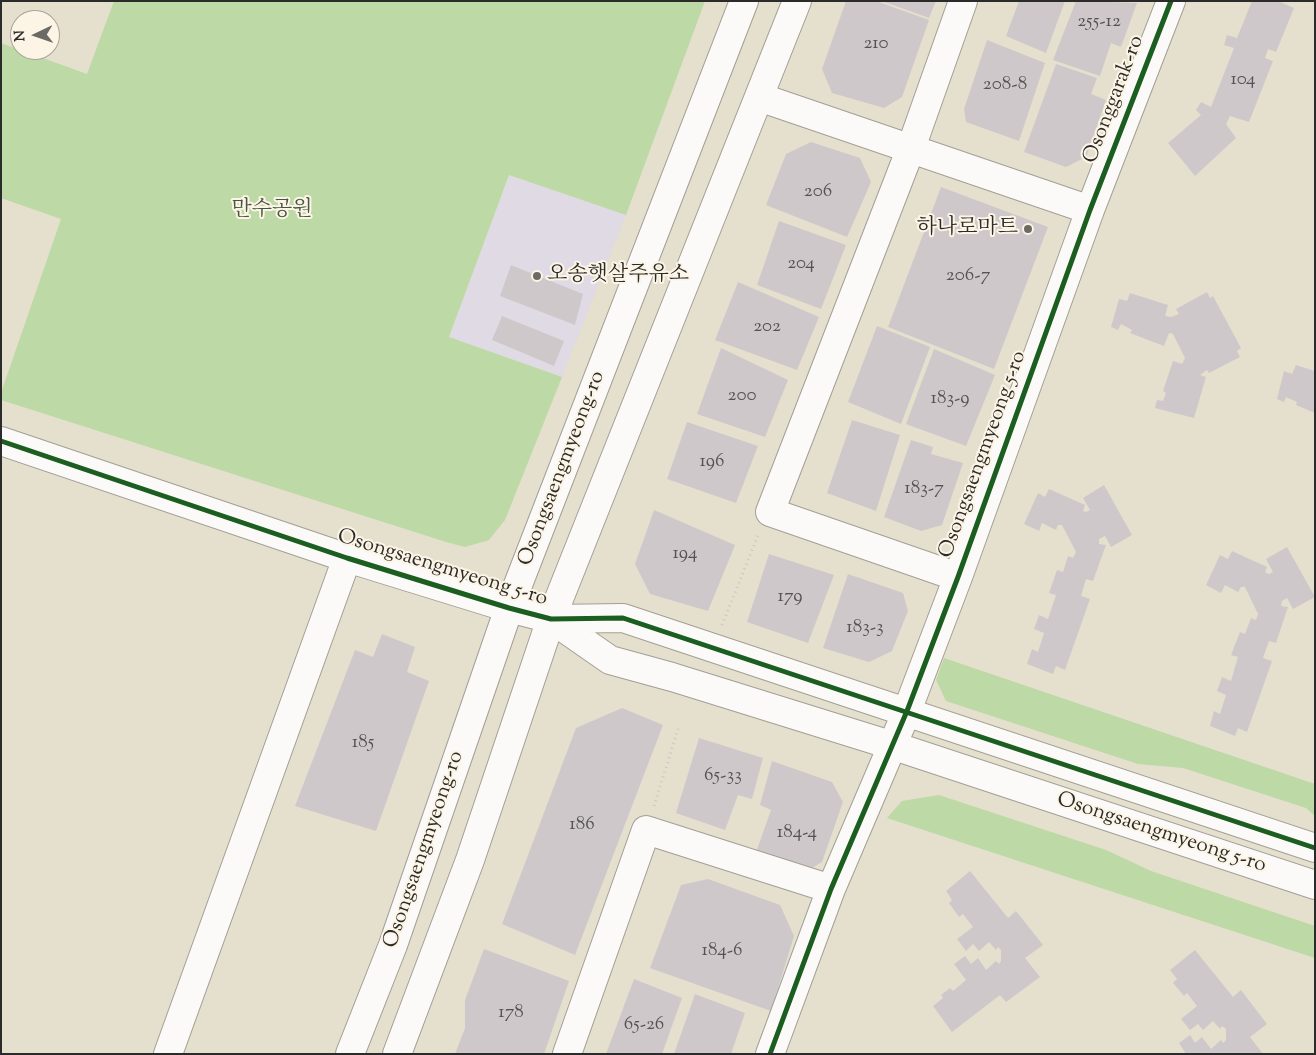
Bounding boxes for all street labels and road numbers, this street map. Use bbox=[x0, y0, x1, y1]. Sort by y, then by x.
street label: Osonggarak-ro bbox=[1079, 33, 1151, 167]
street label: Osongsaengmyeong 5-ro bbox=[935, 348, 1033, 562]
street label: Osongsaengmyeong-ro bbox=[514, 368, 612, 570]
street label: Osongsaengmyeong 5-ro bbox=[334, 525, 550, 613]
street label: Osongsaengmyeong-ro bbox=[379, 748, 471, 952]
street label: Osongsaengmyeong 5-ro bbox=[1053, 788, 1269, 880]

